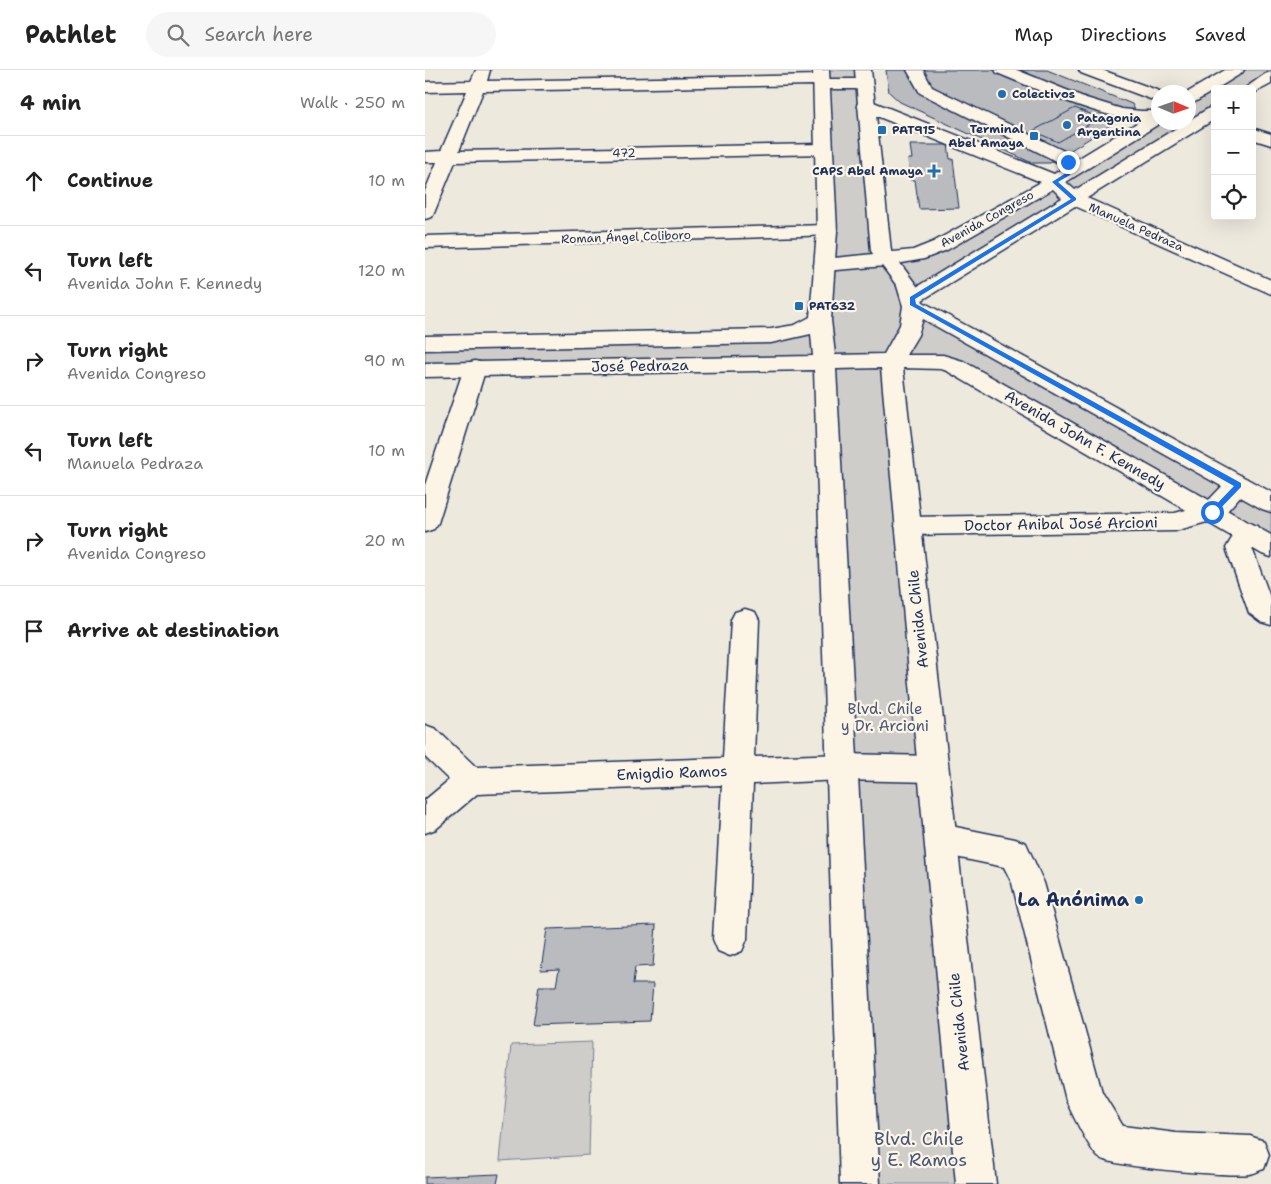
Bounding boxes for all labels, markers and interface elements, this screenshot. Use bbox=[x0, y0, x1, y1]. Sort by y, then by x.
search box bbox=[146, 12, 496, 57]
text: Pathlet bbox=[25, 19, 116, 51]
icon: search bbox=[164, 21, 192, 49]
text: Search here bbox=[204, 22, 313, 47]
text: Map bbox=[1015, 23, 1053, 47]
text: Directions bbox=[1081, 23, 1167, 47]
text: Saved bbox=[1195, 23, 1246, 47]
north arrow bbox=[1151, 85, 1196, 130]
map controls bbox=[1211, 85, 1256, 220]
button: + bbox=[1211, 85, 1256, 130]
place label: Colectivos bbox=[1012, 86, 1075, 102]
marker: Colectivos bbox=[996, 88, 1008, 100]
text: 4 min bbox=[20, 89, 81, 117]
text: Walk · 250 m bbox=[300, 92, 405, 113]
place label: Patagonia Argentina bbox=[1077, 110, 1142, 140]
marker: Patagonia Argentina bbox=[1061, 119, 1073, 131]
place label: Terminal Abel Amaya bbox=[948, 121, 1025, 151]
place label: PAT915 bbox=[892, 122, 935, 138]
marker: PAT915 bbox=[876, 124, 888, 136]
marker: Terminal Abel Amaya bbox=[1028, 130, 1040, 142]
button: − bbox=[1211, 130, 1256, 175]
street label: 472 bbox=[612, 145, 636, 161]
route end bbox=[1057, 151, 1080, 174]
place label: CAPS Abel Amaya bbox=[812, 163, 924, 179]
marker: CAPS Abel Amaya bbox=[927, 164, 941, 178]
icon: ahead bbox=[20, 167, 48, 195]
text: Continue bbox=[67, 168, 153, 193]
text: 10 m bbox=[368, 170, 405, 191]
button: locate bbox=[1211, 175, 1256, 220]
street label: Avenida Congreso bbox=[937, 187, 1037, 251]
street label: Manuela Pedraza bbox=[1086, 199, 1186, 255]
street label: Roman Ángel Coliboro bbox=[561, 227, 691, 247]
text: Turn left bbox=[67, 248, 153, 273]
icon: left bbox=[20, 257, 48, 285]
text: 120 m bbox=[358, 260, 405, 281]
text: Avenida John F. Kennedy bbox=[67, 273, 262, 294]
place label: PAT632 bbox=[809, 298, 856, 314]
marker: PAT632 bbox=[793, 300, 805, 312]
text: Turn right bbox=[67, 338, 168, 363]
icon: right bbox=[20, 347, 48, 375]
text: 90 m bbox=[364, 350, 405, 371]
street label: José Pedraza bbox=[591, 355, 690, 377]
text: Avenida Congreso bbox=[67, 363, 206, 384]
street label: Avenida John F. Kennedy bbox=[1001, 386, 1169, 494]
text: Turn left bbox=[67, 428, 153, 453]
icon: left bbox=[20, 437, 48, 465]
text: 10 m bbox=[368, 440, 405, 461]
text: Manuela Pedraza bbox=[67, 453, 203, 474]
route start bbox=[1201, 501, 1224, 524]
street label: Doctor Anibal José Arcioni bbox=[964, 512, 1158, 536]
text: Turn right bbox=[67, 518, 168, 543]
icon: right bbox=[20, 527, 48, 555]
text: 20 m bbox=[364, 530, 405, 551]
text: Avenida Congreso bbox=[67, 543, 206, 564]
street label: Avenida Chile bbox=[903, 569, 933, 669]
icon: arrive bbox=[20, 617, 48, 645]
text: Arrive at destination bbox=[67, 618, 279, 643]
park label: Blvd. Chile y Dr. Arcioni bbox=[841, 699, 929, 736]
street label: Emigdio Ramos bbox=[616, 761, 728, 785]
place label: La Anónima bbox=[1018, 888, 1130, 912]
marker: La Anónima bbox=[1133, 894, 1145, 906]
street label: Avenida Chile bbox=[944, 972, 974, 1072]
park label: Blvd. Chile y E. Ramos bbox=[871, 1127, 967, 1172]

